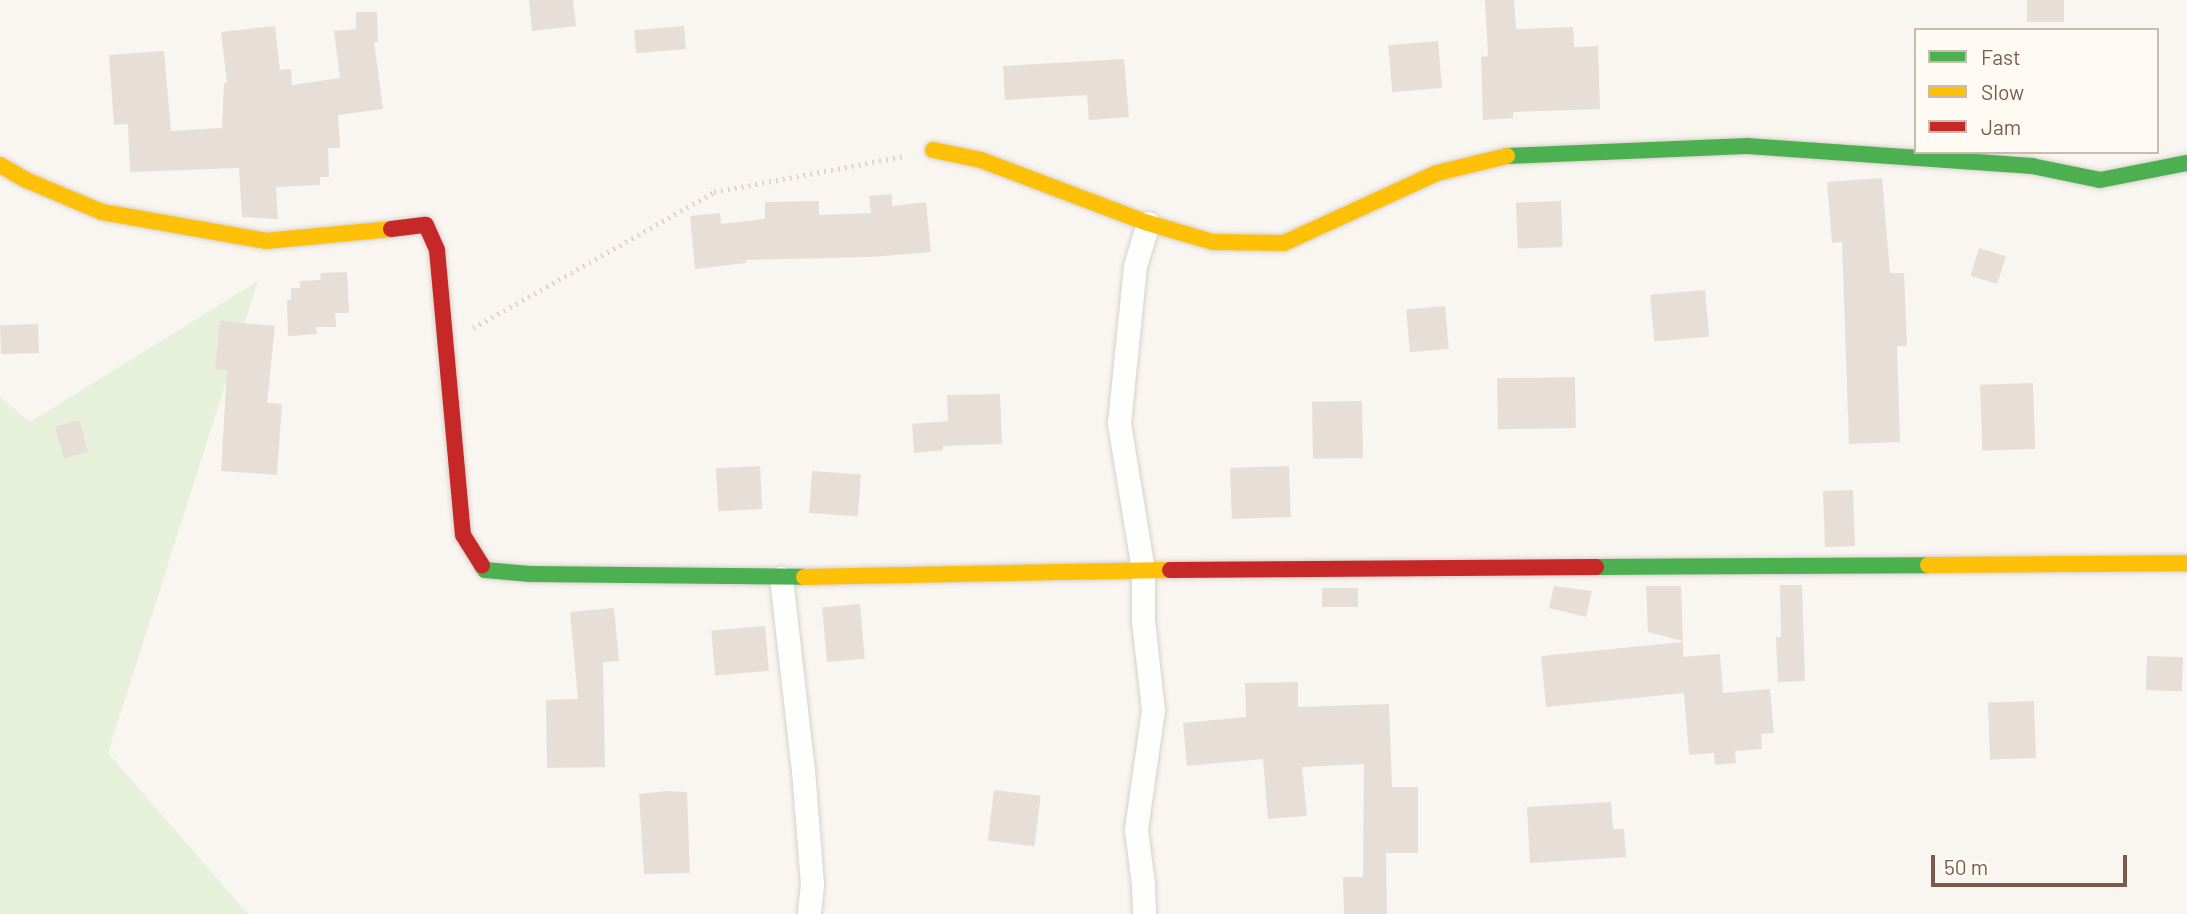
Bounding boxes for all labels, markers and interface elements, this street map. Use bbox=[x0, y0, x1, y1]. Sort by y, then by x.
legend bbox=[1914, 28, 2159, 154]
text: Fast bbox=[1981, 44, 2021, 69]
text: Slow bbox=[1981, 79, 2024, 104]
text: Jam bbox=[1981, 114, 2021, 139]
scale bar bbox=[1935, 841, 2131, 885]
text: 50 m bbox=[1944, 854, 1988, 879]

